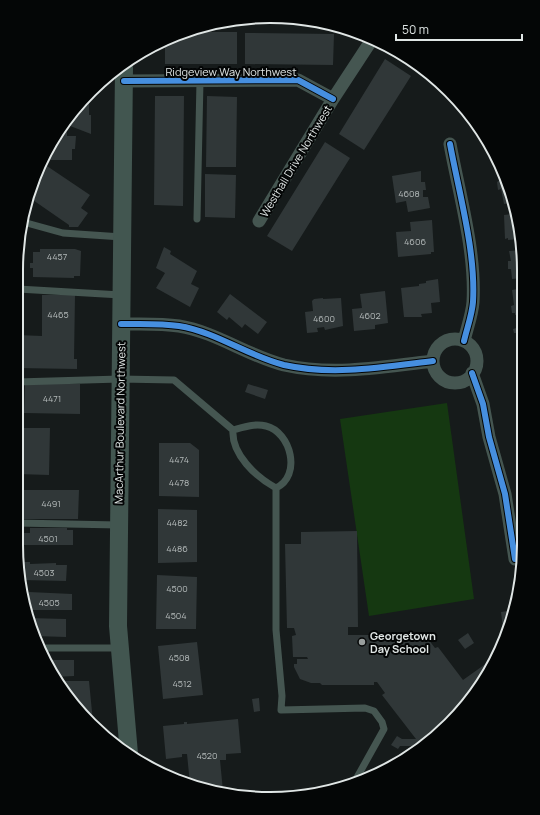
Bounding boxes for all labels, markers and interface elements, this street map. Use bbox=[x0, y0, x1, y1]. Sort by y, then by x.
scale bar bbox=[396, 16, 522, 42]
text: 50 m bbox=[402, 21, 429, 38]
street label: Ridgeview Way Northwest bbox=[165, 64, 297, 79]
street label: Westhall Drive Northwest bbox=[256, 102, 335, 219]
house number: 4608 bbox=[398, 187, 420, 200]
house number: 4606 bbox=[404, 235, 426, 248]
house number: 4457 bbox=[47, 250, 68, 263]
house number: 4465 bbox=[47, 308, 69, 321]
house number: 4602 bbox=[359, 309, 381, 322]
house number: 4600 bbox=[313, 312, 335, 325]
street label: MacArthur Boulevard Northwest bbox=[111, 342, 128, 504]
house number: 4471 bbox=[43, 392, 61, 405]
house number: 4474 bbox=[169, 453, 189, 466]
house number: 4478 bbox=[169, 476, 189, 489]
house number: 4491 bbox=[41, 497, 61, 510]
house number: 4482 bbox=[166, 516, 188, 529]
house number: 4501 bbox=[38, 532, 58, 545]
house number: 4486 bbox=[166, 542, 188, 555]
house number: 4503 bbox=[34, 566, 55, 579]
house number: 4500 bbox=[166, 582, 188, 595]
house number: 4505 bbox=[38, 596, 60, 609]
house number: 4504 bbox=[165, 609, 187, 622]
place label: Georgetown Day School bbox=[370, 628, 436, 656]
marker: Georgetown Day School bbox=[357, 637, 367, 647]
house number: 4508 bbox=[168, 651, 190, 664]
house number: 4512 bbox=[172, 677, 192, 690]
house number: 4520 bbox=[197, 749, 217, 762]

